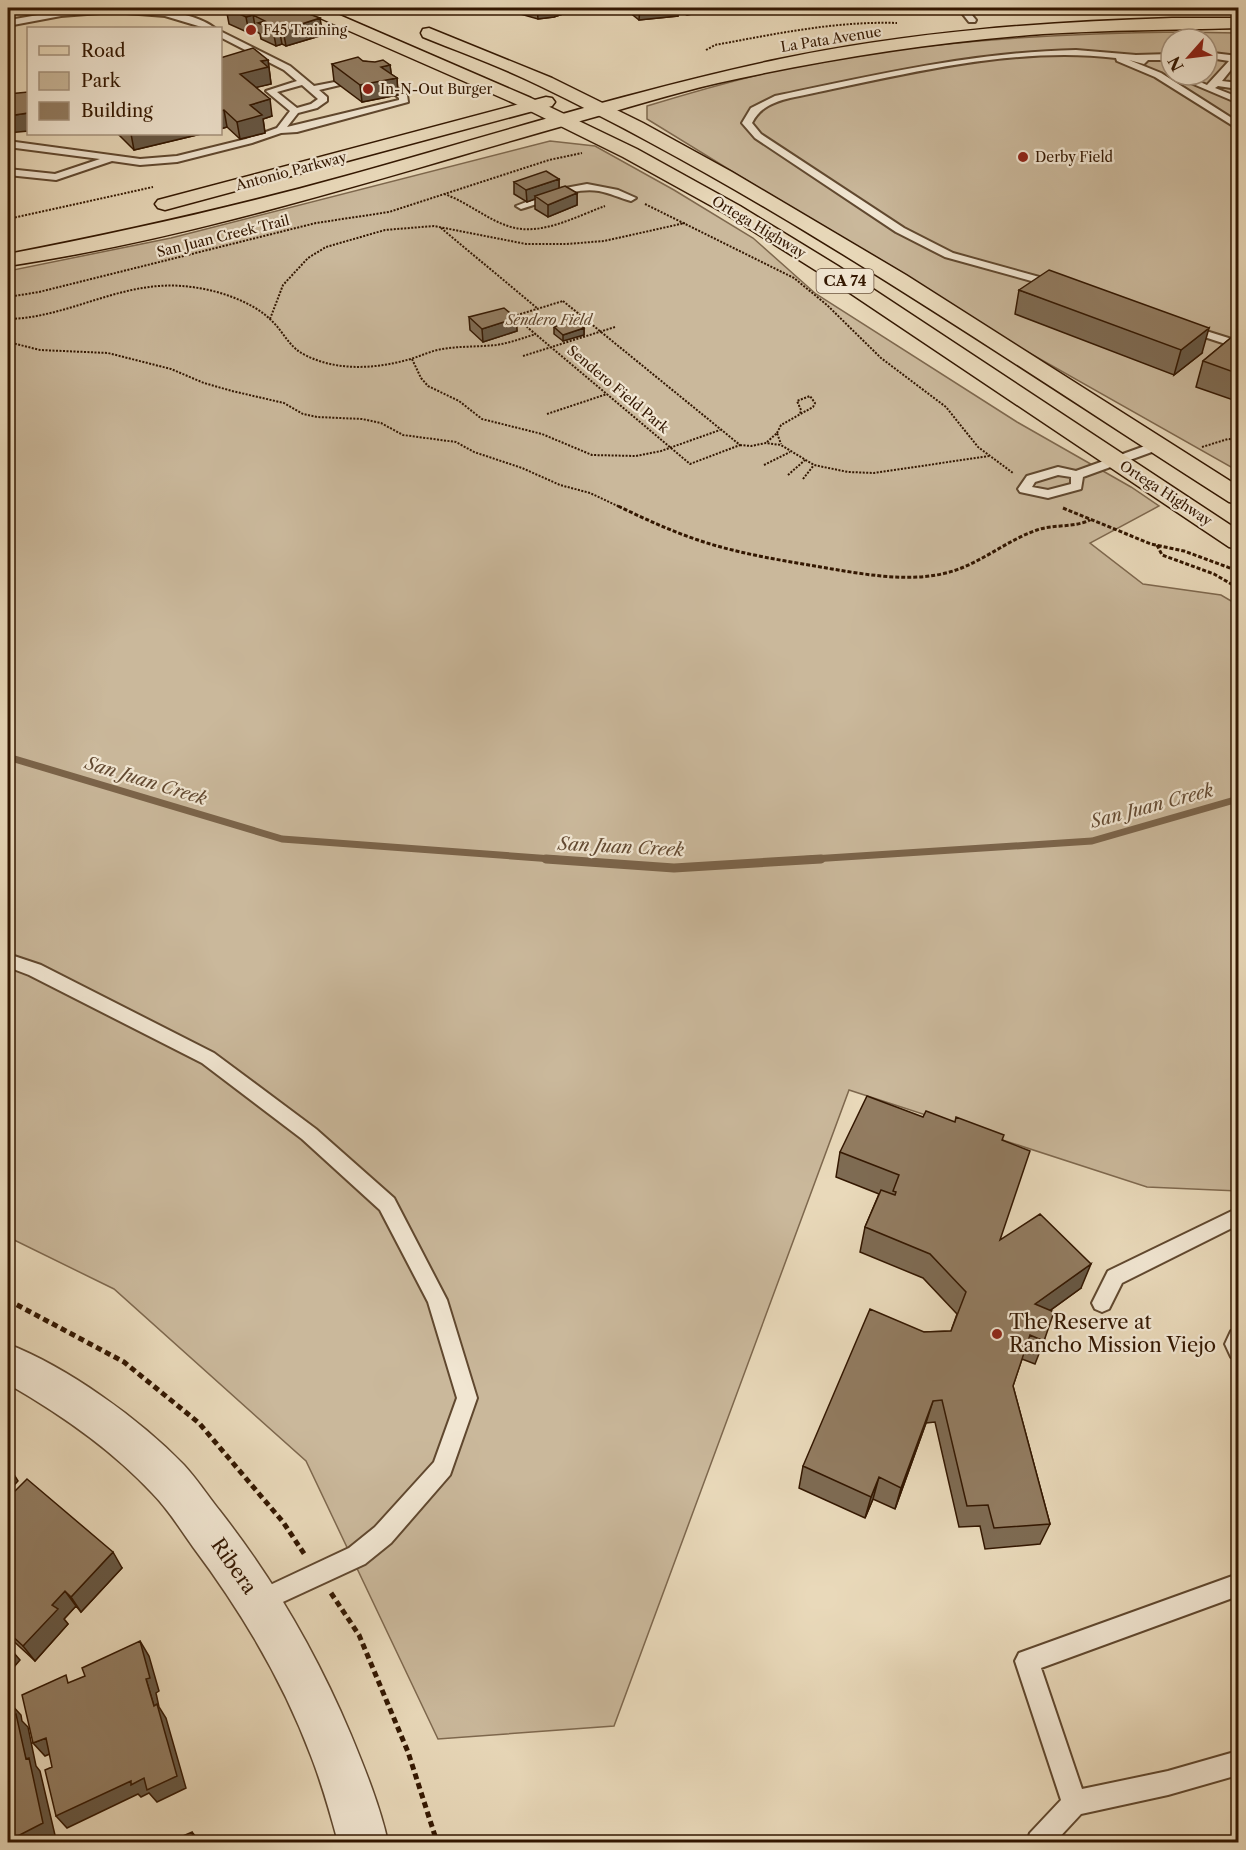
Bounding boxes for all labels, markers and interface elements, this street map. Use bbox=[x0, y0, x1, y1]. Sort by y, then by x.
place label: F45 Training bbox=[263, 21, 348, 39]
street label: La Pata Avenue bbox=[779, 22, 883, 56]
marker: F45 Training bbox=[244, 23, 258, 37]
legend bbox=[27, 27, 222, 135]
north arrow bbox=[1159, 27, 1219, 87]
text: Road bbox=[81, 40, 126, 62]
text: N bbox=[1164, 53, 1188, 75]
text: Park bbox=[81, 70, 122, 92]
place label: In-N-Out Burger bbox=[380, 80, 493, 98]
marker: In-N-Out Burger bbox=[361, 82, 375, 96]
text: Building bbox=[81, 100, 153, 122]
street label: Antonio Parkway bbox=[233, 147, 349, 195]
place label: Derby Field bbox=[1035, 148, 1114, 166]
marker: Derby Field bbox=[1016, 150, 1030, 164]
street label: Ortega Highway bbox=[709, 192, 810, 262]
street label: San Juan Creek Trail bbox=[155, 211, 291, 261]
road number: CA 74 bbox=[816, 269, 874, 293]
park label: Sendero Field bbox=[505, 311, 594, 329]
street label: Sendero Field Park bbox=[563, 341, 673, 437]
street label: Ortega Highway bbox=[1116, 456, 1216, 530]
water label: San Juan Creek bbox=[82, 752, 210, 810]
water label: San Juan Creek bbox=[1087, 779, 1216, 833]
water label: San Juan Creek bbox=[556, 833, 685, 861]
place label: The Reserve at Rancho Mission Viejo bbox=[1009, 1310, 1216, 1357]
marker: The Reserve at Rancho Mission Viejo bbox=[990, 1327, 1004, 1341]
street label: Ribera bbox=[206, 1533, 262, 1599]

